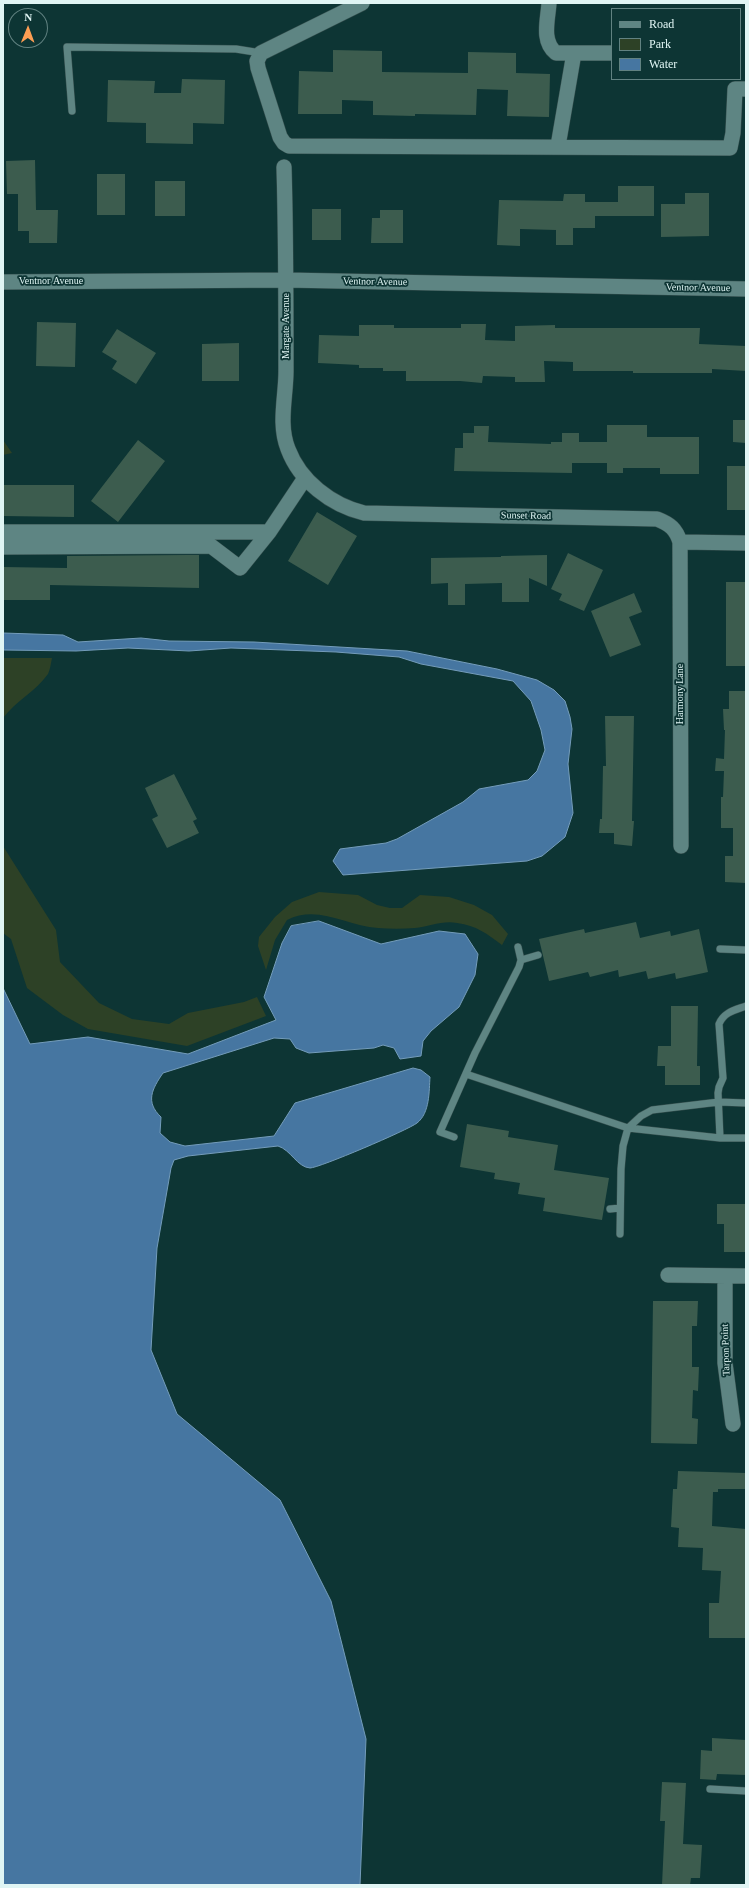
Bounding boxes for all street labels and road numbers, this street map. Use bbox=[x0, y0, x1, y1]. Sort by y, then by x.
street label: Ventnor Avenue bbox=[19, 275, 83, 287]
street label: Ventnor Avenue bbox=[343, 275, 407, 289]
street label: Ventnor Avenue bbox=[666, 281, 730, 295]
street label: Margate Avenue bbox=[280, 293, 292, 359]
street label: Sunset Road bbox=[501, 510, 551, 522]
street label: Harmony Lane bbox=[674, 664, 686, 724]
street label: Tarpon Point bbox=[719, 1324, 733, 1376]

